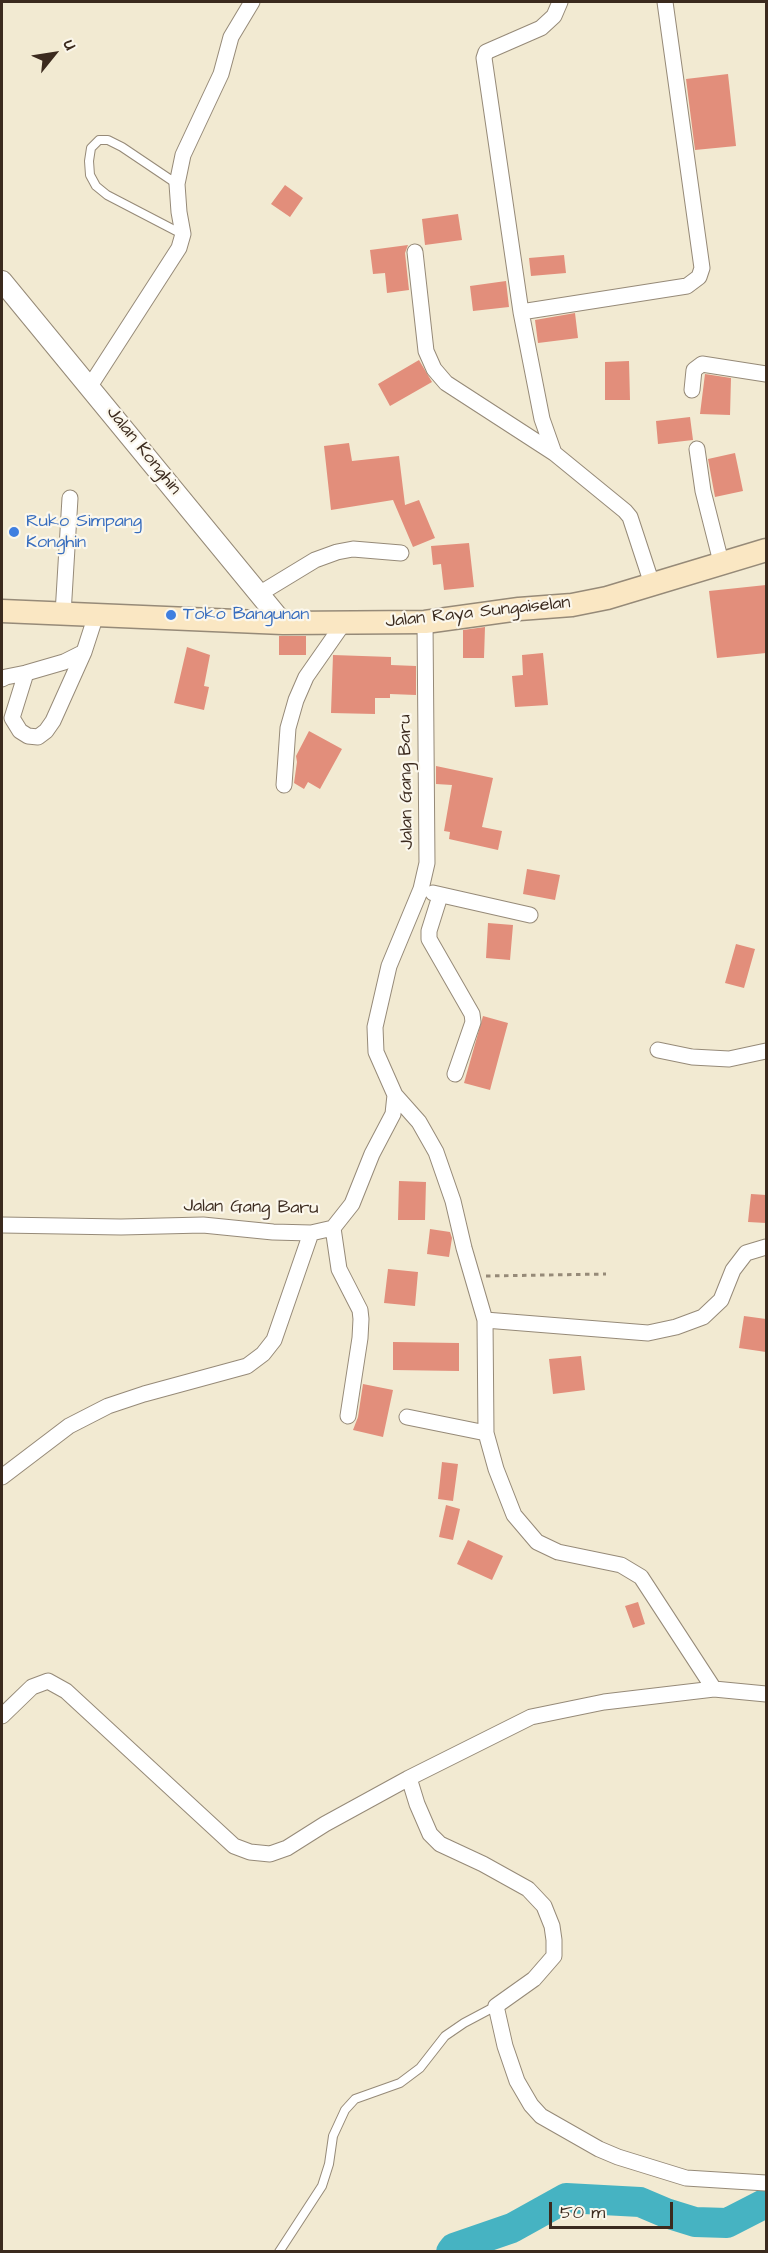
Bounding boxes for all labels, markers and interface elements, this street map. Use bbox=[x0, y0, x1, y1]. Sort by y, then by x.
north arrow bbox=[24, 24, 84, 84]
text: U bbox=[58, 36, 81, 54]
street label: Jalan Konghin bbox=[101, 403, 185, 499]
place label: Ruko Simpang Konghin bbox=[26, 511, 142, 554]
marker: Ruko Simpang Konghin bbox=[7, 525, 21, 539]
street label: Jalan Raya Sungaiselan bbox=[385, 593, 571, 633]
place label: Toko Bangunan bbox=[183, 604, 309, 626]
marker: Toko Bangunan bbox=[164, 608, 178, 622]
street label: Jalan Gang Baru bbox=[395, 714, 419, 850]
street label: Jalan Gang Baru bbox=[183, 1196, 319, 1220]
scale bar bbox=[552, 2190, 676, 2228]
text: 50 m bbox=[560, 2200, 605, 2225]

